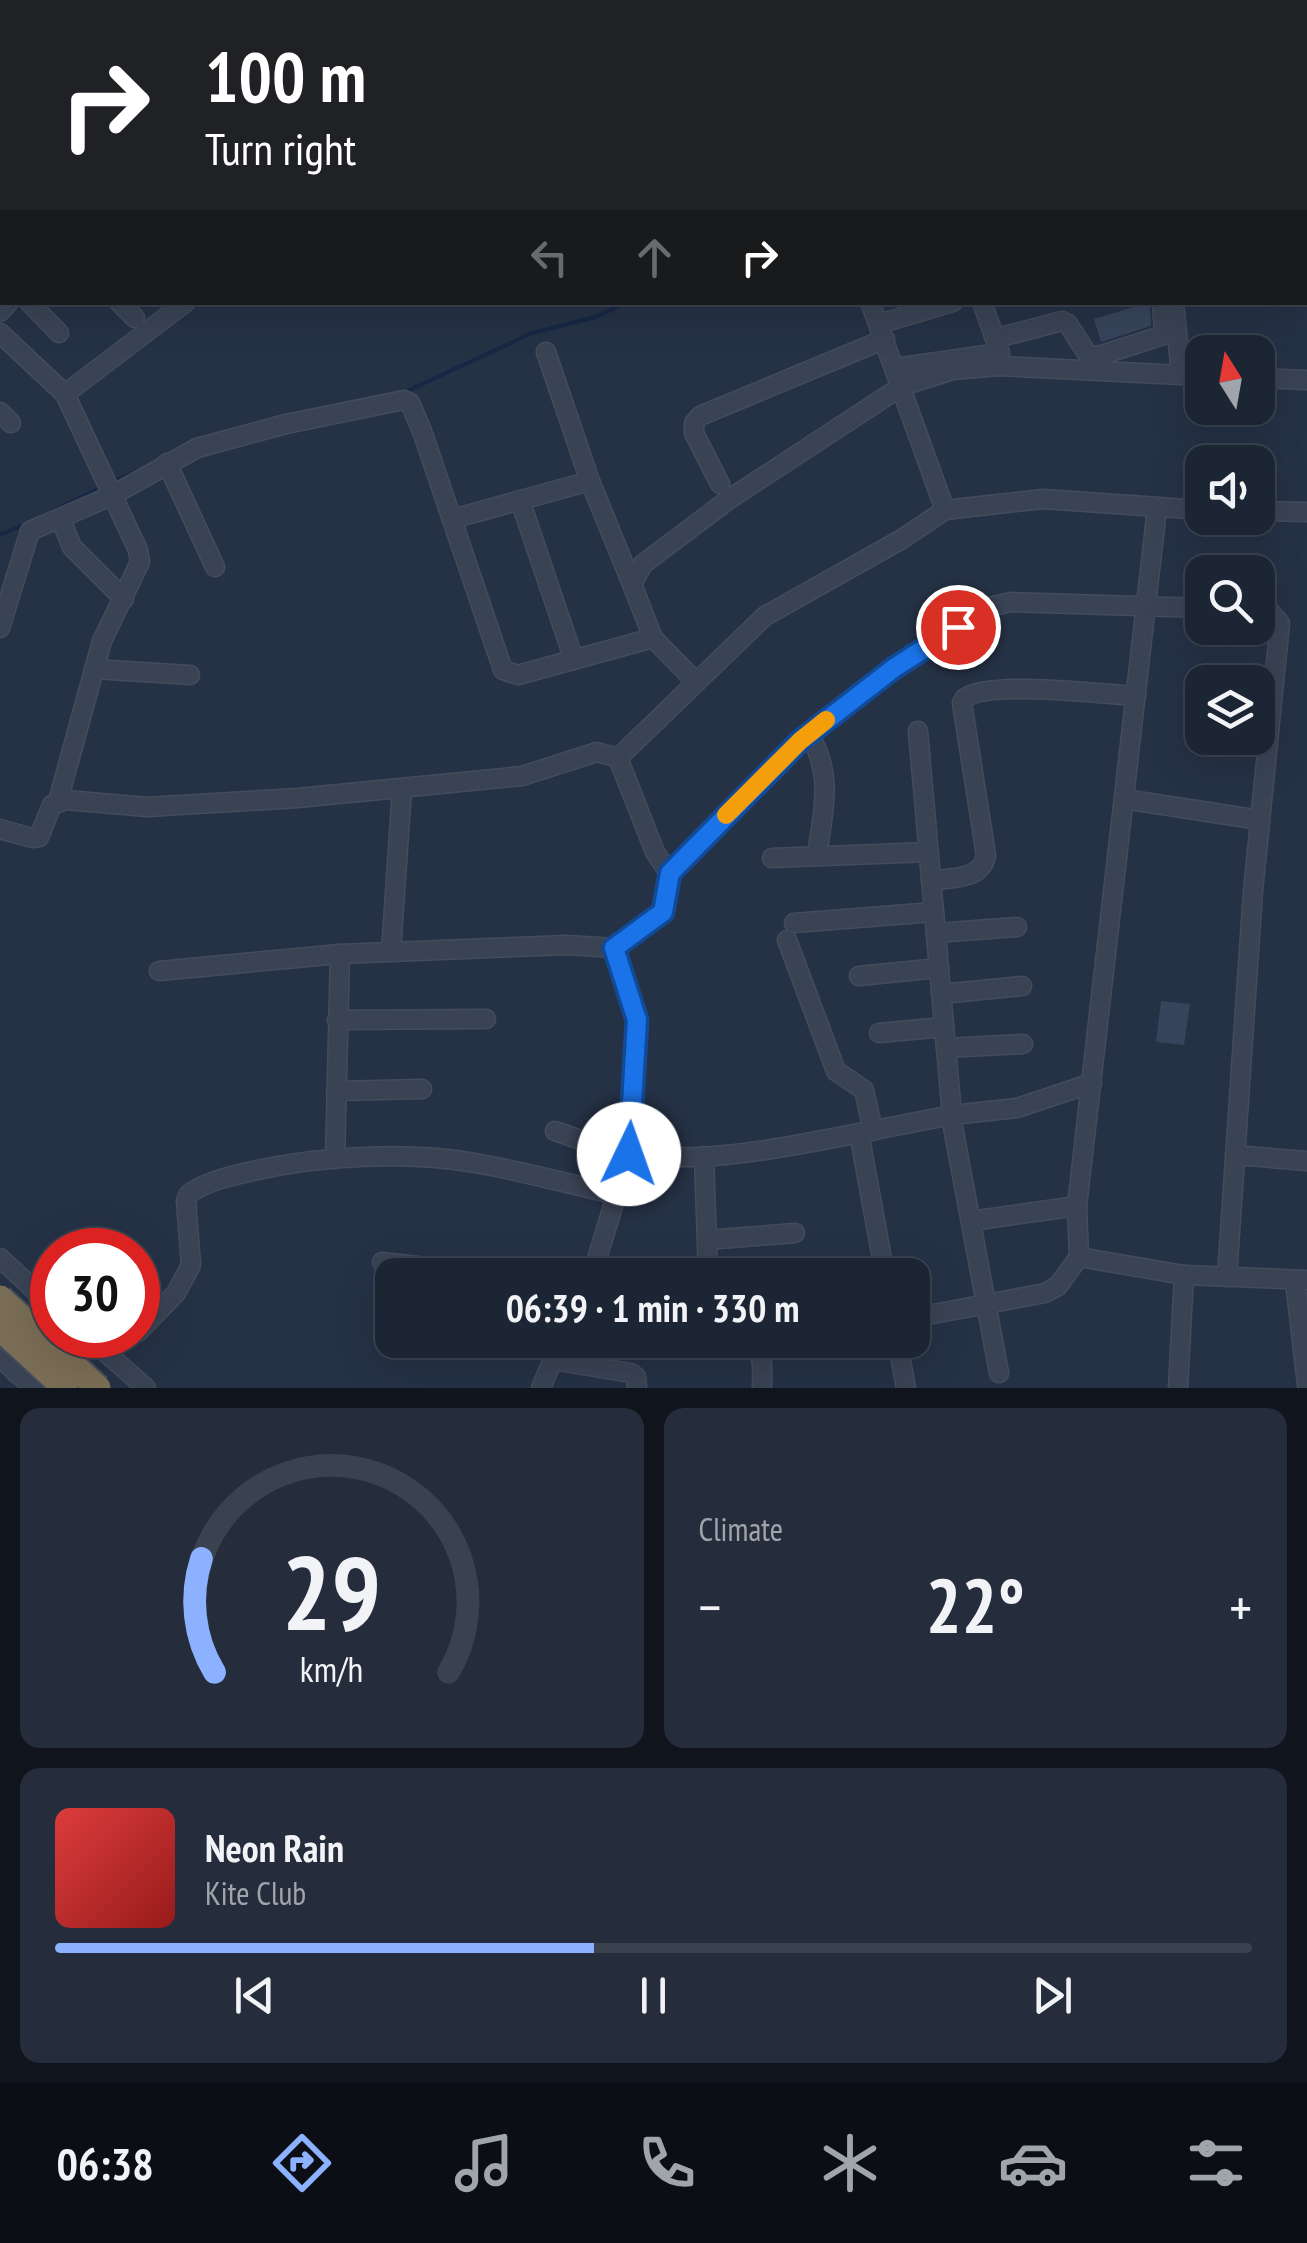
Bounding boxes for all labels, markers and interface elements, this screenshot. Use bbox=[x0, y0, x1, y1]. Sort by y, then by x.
text: 100 m bbox=[205, 31, 366, 121]
icon: right bbox=[40, 40, 170, 170]
text: Turn right bbox=[205, 119, 356, 177]
icon: left bbox=[522, 230, 577, 285]
icon: ahead bbox=[627, 230, 682, 285]
icon: right bbox=[732, 230, 787, 285]
north arrow bbox=[1185, 335, 1275, 425]
map controls bbox=[1185, 335, 1275, 755]
button: sound bbox=[1185, 445, 1275, 535]
button: search bbox=[1185, 555, 1275, 645]
pin bbox=[916, 585, 1001, 670]
icon: arrive bbox=[931, 600, 986, 655]
button: layers bbox=[1185, 665, 1275, 755]
position arrow bbox=[577, 1102, 681, 1206]
speed limit sign: 30 bbox=[30, 1228, 160, 1358]
text: 06:39 · 1 min · 330 m bbox=[506, 1283, 799, 1332]
text: Climate bbox=[699, 1508, 783, 1550]
text: 29 bbox=[282, 1524, 381, 1659]
text: 22° bbox=[926, 1557, 1025, 1654]
text: − bbox=[699, 1571, 721, 1642]
text: + bbox=[1229, 1571, 1252, 1642]
text: km/h bbox=[300, 1646, 363, 1692]
text: Neon Rain bbox=[205, 1823, 344, 1872]
text: Kite Club bbox=[205, 1872, 306, 1914]
icon: previous bbox=[227, 1968, 282, 2023]
icon: pause bbox=[626, 1968, 681, 2023]
icon: next bbox=[1025, 1968, 1080, 2023]
icon: directions bbox=[267, 2128, 337, 2198]
icon: music bbox=[449, 2128, 519, 2198]
icon: phone bbox=[632, 2128, 702, 2198]
icon: climate bbox=[815, 2128, 885, 2198]
icon: car bbox=[998, 2128, 1068, 2198]
icon: filters bbox=[1181, 2128, 1251, 2198]
text: 06:38 bbox=[56, 2134, 154, 2192]

